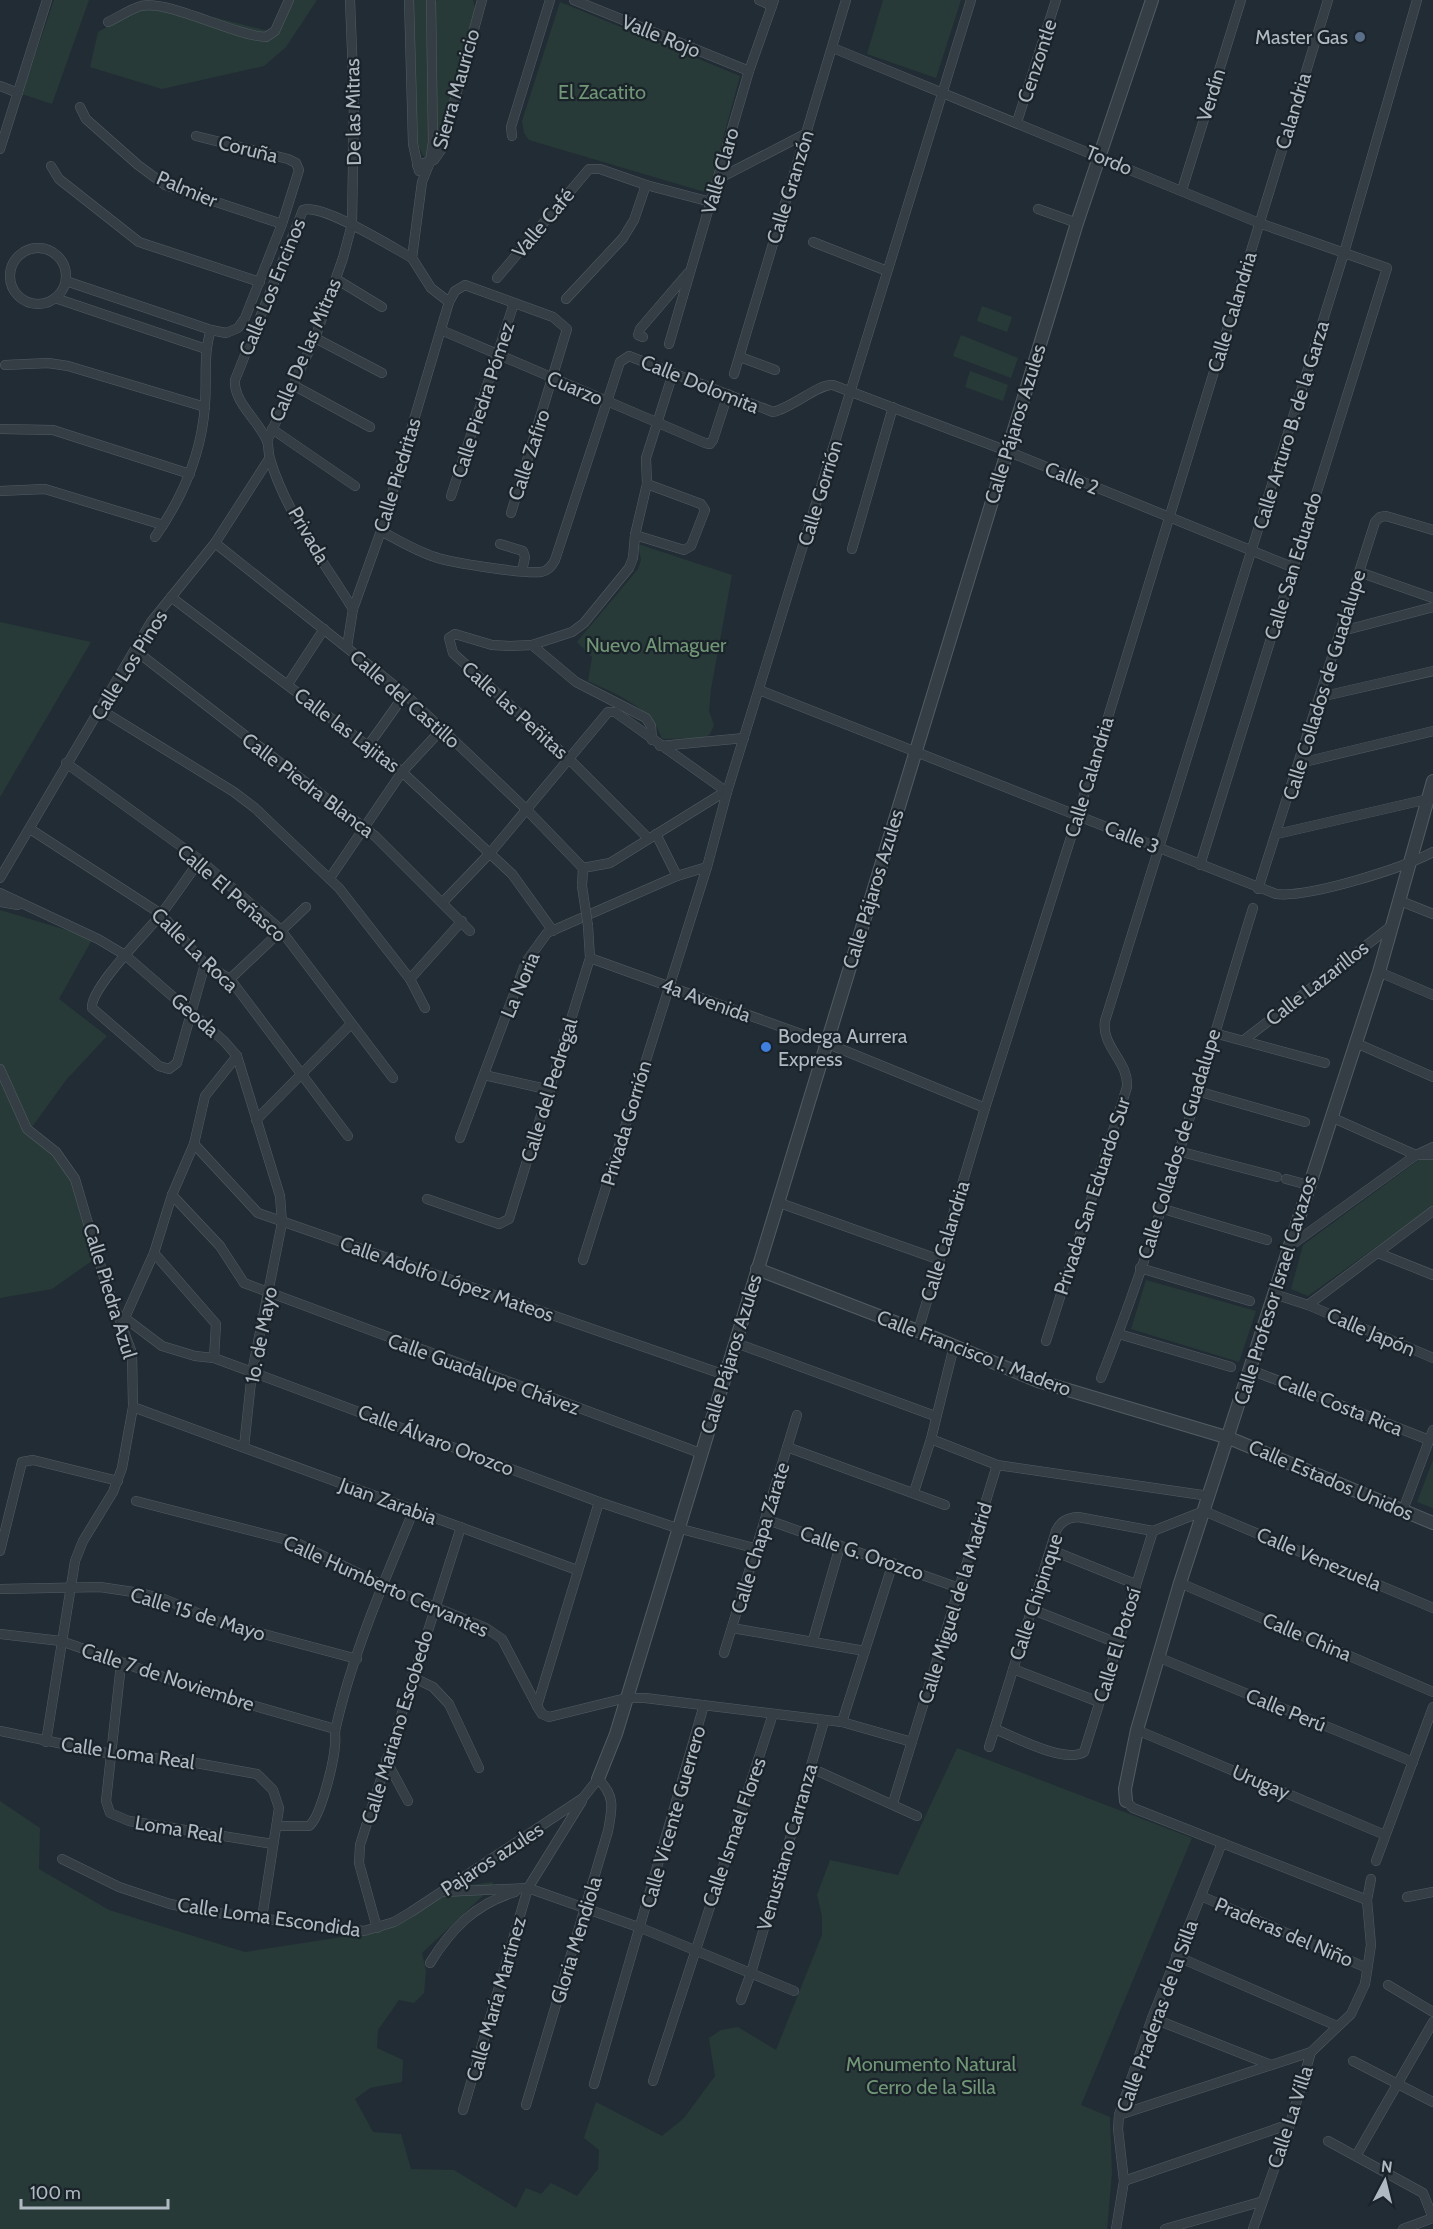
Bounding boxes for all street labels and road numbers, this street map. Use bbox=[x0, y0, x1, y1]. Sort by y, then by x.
street label: Valle Rojo bbox=[618, 9, 704, 63]
street label: Cenzontle bbox=[1012, 16, 1062, 106]
street label: Sierra Mauricio bbox=[427, 26, 485, 152]
street label: De las Mitras bbox=[340, 58, 366, 166]
street label: Verdín bbox=[1192, 66, 1230, 124]
street label: Calandria bbox=[1270, 69, 1316, 152]
street label: Valle Claro bbox=[696, 125, 744, 217]
street label: Calle Granzón bbox=[761, 127, 819, 247]
street label: Coruña bbox=[216, 130, 281, 168]
street label: Tordo bbox=[1082, 140, 1136, 180]
street label: Palmier bbox=[153, 165, 222, 213]
street label: Valle Café bbox=[507, 183, 579, 263]
street label: Calle Los Encinos bbox=[234, 215, 310, 359]
street label: Calle Calandria bbox=[1202, 248, 1262, 375]
street label: Calle De las Mitras bbox=[264, 275, 346, 425]
street label: Calle Arturo B. de la Garza bbox=[1248, 317, 1334, 532]
street label: Calle Piedra Pómez bbox=[446, 319, 520, 481]
street label: Calle Pájaros Azules bbox=[979, 341, 1051, 507]
street label: Calle Dolomita bbox=[637, 349, 763, 419]
street label: Cuarzo bbox=[543, 366, 607, 410]
street label: Calle Zafiro bbox=[503, 406, 555, 504]
street label: Calle Piedritas bbox=[368, 415, 426, 535]
street label: Calle Gorrión bbox=[793, 437, 847, 549]
street label: Calle 2 bbox=[1041, 456, 1103, 500]
street label: Calle San Eduardo bbox=[1259, 489, 1327, 643]
street label: Privada bbox=[283, 502, 335, 568]
street label: Calle Collados de Guadalupe bbox=[1278, 567, 1370, 803]
street label: Calle Los Pinos bbox=[86, 605, 172, 725]
street label: Calle del Castillo bbox=[345, 645, 465, 753]
street label: Calle las Peñitas bbox=[457, 656, 573, 764]
street label: Calle las Lajitas bbox=[290, 683, 404, 777]
street label: Calle Calandria bbox=[1059, 713, 1119, 840]
street label: Calle Piedra Blanca bbox=[237, 728, 379, 843]
street label: Calle Pájaros Azules bbox=[837, 806, 909, 972]
street label: Calle 3 bbox=[1101, 815, 1163, 859]
street label: Calle El Peñasco bbox=[173, 839, 291, 947]
street label: Calle La Roca bbox=[147, 903, 244, 998]
street label: Calle Lazarillos bbox=[1261, 935, 1373, 1031]
street label: La Noria bbox=[495, 948, 545, 1021]
street label: 4a Avenida bbox=[658, 973, 754, 1027]
street label: Geoda bbox=[166, 988, 224, 1042]
street label: Calle del Pedregal bbox=[516, 1015, 582, 1165]
street label: Calle Collados de Guadalupe bbox=[1133, 1026, 1225, 1262]
street label: Privada Gorrión bbox=[596, 1057, 656, 1189]
street label: Privada San Eduardo Sur bbox=[1049, 1094, 1135, 1298]
street label: Calle Profesor Israel Cavazos bbox=[1229, 1172, 1321, 1408]
street label: Calle Calandria bbox=[915, 1177, 975, 1304]
street label: Calle Piedra Azul bbox=[78, 1220, 142, 1362]
street label: Calle Adolfo López Mateos bbox=[337, 1231, 557, 1327]
street label: Calle Pájaros Azules bbox=[695, 1271, 767, 1437]
street label: 1o. de Mayo bbox=[240, 1284, 282, 1386]
street label: Calle Japón bbox=[1323, 1303, 1419, 1361]
street label: Calle Francisco I. Madero bbox=[873, 1305, 1075, 1401]
street label: Calle Guadalupe Chávez bbox=[385, 1328, 583, 1420]
street label: Calle Costa Rica bbox=[1274, 1369, 1407, 1441]
street label: Calle Álvaro Orozco bbox=[355, 1399, 517, 1481]
street label: Calle Estados Unidos bbox=[1245, 1434, 1417, 1526]
street label: Calle Chapa Zárate bbox=[726, 1459, 794, 1617]
street label: Juan Zarabia bbox=[335, 1472, 440, 1530]
street label: Calle Miguel de la Madrid bbox=[913, 1499, 997, 1707]
street label: Calle G. Orozco bbox=[797, 1521, 927, 1585]
street label: Calle Venezuela bbox=[1253, 1522, 1385, 1596]
street label: Calle Humberto Cervantes bbox=[280, 1530, 492, 1642]
street label: Calle Chipinque bbox=[1004, 1531, 1068, 1663]
street label: Calle 15 de Mayo bbox=[128, 1582, 268, 1646]
street label: Calle El Potosí bbox=[1088, 1585, 1146, 1705]
street label: Calle China bbox=[1259, 1608, 1355, 1667]
street label: Calle Mariano Escobedo bbox=[356, 1627, 438, 1827]
street label: Calle 7 de Noviembre bbox=[79, 1638, 257, 1716]
street label: Calle Perú bbox=[1242, 1683, 1330, 1737]
street label: Calle Vicente Guerrero bbox=[635, 1723, 711, 1911]
street label: Calle Loma Real bbox=[60, 1732, 197, 1774]
street label: Calle Ismael Flores bbox=[697, 1754, 771, 1910]
street label: Urugay bbox=[1229, 1759, 1293, 1805]
street label: Venustiano Carranza bbox=[752, 1760, 822, 1933]
street label: Loma Real bbox=[133, 1810, 225, 1848]
street label: Pajaros azules bbox=[436, 1817, 548, 1901]
street label: Gloria Mendiola bbox=[545, 1873, 607, 2006]
street label: Calle Loma Escondida bbox=[176, 1892, 363, 1942]
street label: Praderas del Niño bbox=[1211, 1892, 1357, 1972]
street label: Calle María Martínez bbox=[461, 1914, 531, 2084]
street label: Calle Praderas de la Silla bbox=[1111, 1916, 1203, 2115]
street label: Calle La Villa bbox=[1262, 2062, 1318, 2171]

